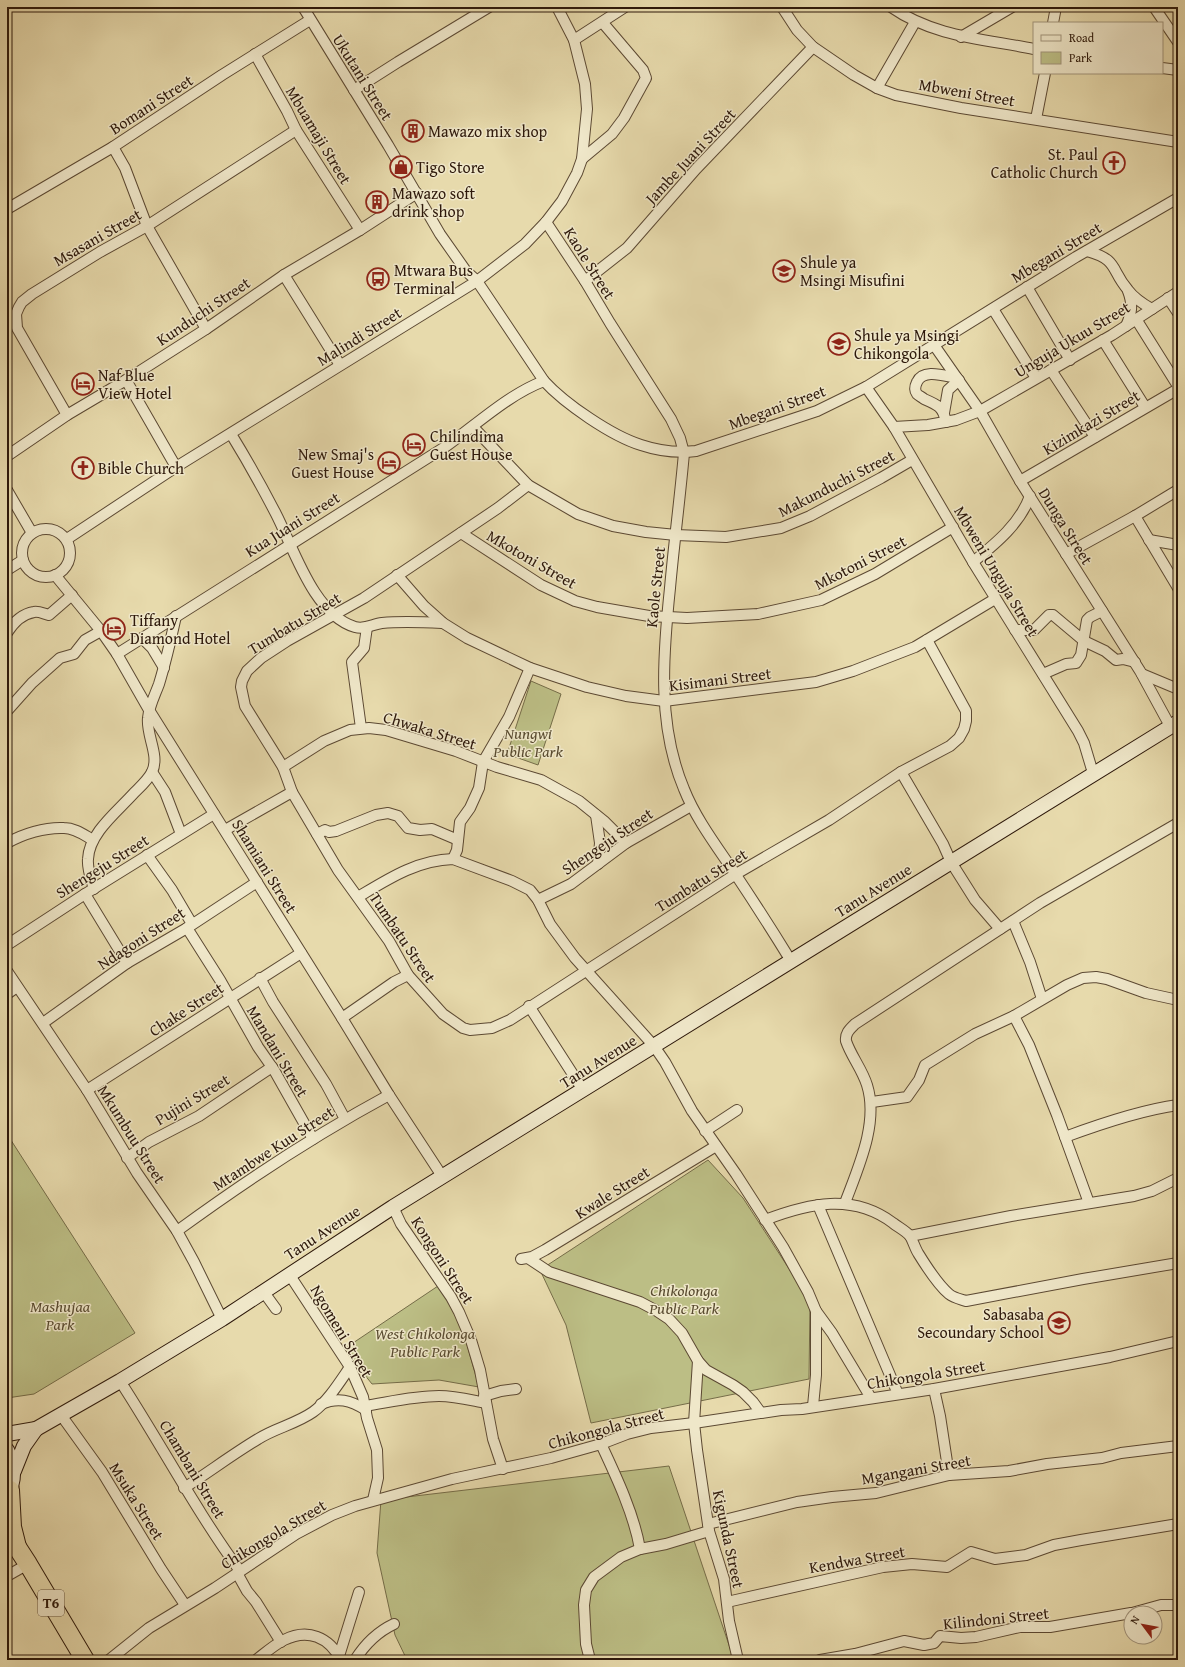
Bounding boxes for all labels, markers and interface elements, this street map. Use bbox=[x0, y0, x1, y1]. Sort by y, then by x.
legend bbox=[1033, 22, 1163, 74]
street label: Ukutani Street bbox=[327, 29, 399, 125]
text: Road bbox=[1069, 29, 1095, 46]
text: Park bbox=[1069, 49, 1093, 66]
street label: Bomani Street bbox=[104, 68, 198, 140]
street label: Mbweni Street bbox=[917, 72, 1017, 112]
street label: Mbuamaji Street bbox=[280, 81, 358, 189]
street label: Jambe Juani Street bbox=[638, 102, 741, 211]
building icon: Mawazo mix shop bbox=[400, 118, 426, 144]
place label: Mawazo mix shop bbox=[428, 119, 548, 143]
place label: St. Paul Catholic Church bbox=[991, 142, 1099, 184]
church icon: St. Paul Catholic Church bbox=[1101, 150, 1127, 176]
shop icon: Tigo Store bbox=[388, 154, 414, 180]
place label: Tigo Store bbox=[416, 155, 485, 179]
place label: Mawazo soft drink shop bbox=[392, 181, 475, 223]
building icon: Mawazo soft drink shop bbox=[364, 189, 390, 215]
street label: Msasani Street bbox=[48, 202, 146, 272]
street label: Mbegani Street bbox=[1006, 215, 1106, 289]
street label: Kaole Street bbox=[558, 222, 622, 304]
place label: Shule ya Msingi Misufini bbox=[800, 250, 905, 292]
place label: Mtwara Bus Terminal bbox=[394, 258, 473, 300]
school or university icon: Shule ya Msingi Misufini bbox=[771, 258, 797, 284]
bus stop icon: Mtwara Bus Terminal bbox=[365, 266, 391, 292]
street label: Kunduchi Street bbox=[151, 270, 255, 351]
street label: Unguja Ukuu Street bbox=[1009, 295, 1135, 383]
street label: Malindi Street bbox=[312, 300, 406, 372]
place label: Shule ya Msingi Chikongola bbox=[854, 323, 960, 365]
school or university icon: Shule ya Msingi Chikongola bbox=[826, 331, 852, 357]
place label: Naf Blue View Hotel bbox=[98, 363, 172, 405]
hotel icon: Naf Blue View Hotel bbox=[70, 371, 96, 397]
street label: Mbegani Street bbox=[725, 378, 829, 436]
street label: Kizimkazi Street bbox=[1038, 383, 1144, 461]
place label: Chilindima Guest House bbox=[430, 424, 512, 466]
hotel icon: Chilindima Guest House bbox=[401, 432, 427, 458]
place label: New Smaj's Guest House bbox=[292, 442, 374, 484]
street label: Makunduchi Street bbox=[774, 443, 899, 523]
hotel icon: New Smaj's Guest House bbox=[376, 450, 402, 476]
church icon: Bible Church bbox=[70, 455, 96, 481]
place label: Bible Church bbox=[98, 456, 184, 480]
street label: Dunga Street bbox=[1033, 483, 1099, 569]
street label: Kua Juani Street bbox=[240, 485, 344, 563]
street label: Mbweni Unguja Street bbox=[948, 501, 1046, 641]
street label: Mkotoni Street bbox=[483, 524, 582, 595]
street label: Mkotoni Street bbox=[810, 528, 910, 595]
street label: Kaole Street bbox=[639, 545, 671, 629]
street label: Tumbatu Street bbox=[243, 586, 345, 660]
place label: Tiffany Diamond Hotel bbox=[130, 608, 231, 650]
hotel icon: Tiffany Diamond Hotel bbox=[101, 616, 127, 642]
street label: Kisimani Street bbox=[667, 661, 773, 697]
street label: Chwaka Street bbox=[381, 704, 480, 756]
park label: Nungwi Public Park bbox=[492, 721, 564, 763]
street label: Shengeju Street bbox=[556, 801, 658, 881]
street label: Shamiani Street bbox=[226, 814, 304, 918]
street label: Shengeju Street bbox=[51, 828, 153, 904]
street label: Tumbatu Street bbox=[650, 842, 752, 918]
street label: Tanu Avenue bbox=[830, 857, 916, 923]
street label: Tumbatu Street bbox=[364, 887, 442, 987]
street label: Ndagoni Street bbox=[92, 900, 190, 975]
street label: Chake Street bbox=[144, 976, 228, 1042]
street label: Mandani Street bbox=[241, 1001, 315, 1102]
street label: Tanu Avenue bbox=[555, 1028, 641, 1094]
street label: Pujini Street bbox=[150, 1067, 234, 1131]
street label: Mkumbuu Street bbox=[92, 1080, 172, 1188]
street label: Mtambwe Kuu Street bbox=[208, 1099, 339, 1196]
street label: Kwale Street bbox=[570, 1159, 654, 1224]
street label: Tanu Avenue bbox=[279, 1198, 365, 1266]
street label: Kongoni Street bbox=[406, 1211, 481, 1309]
park label: Chikolonga Public Park bbox=[648, 1278, 720, 1320]
street label: Ngomeni Street bbox=[305, 1280, 379, 1382]
park label: Mashujaa Park bbox=[30, 1294, 91, 1336]
place label: Sabasaba Secoundary School bbox=[917, 1302, 1045, 1344]
school or university icon: Sabasaba Secoundary School bbox=[1046, 1310, 1072, 1336]
park label: West Chikolonga Public Park bbox=[375, 1321, 476, 1363]
street label: Chikongola Street bbox=[865, 1353, 987, 1395]
street label: Chikongola Street bbox=[545, 1401, 667, 1455]
street label: Chambani Street bbox=[154, 1415, 232, 1523]
street label: Mgangani Street bbox=[859, 1448, 973, 1490]
street label: Msuka Street bbox=[104, 1457, 171, 1545]
street label: Kigunda Street bbox=[707, 1488, 751, 1591]
street label: Chikongola Street bbox=[216, 1493, 331, 1575]
street label: Kendwa Street bbox=[807, 1539, 907, 1579]
road number: T6 bbox=[38, 1590, 64, 1616]
street label: Kilindoni Street bbox=[942, 1600, 1050, 1635]
north arrow bbox=[1123, 1605, 1163, 1645]
text: N bbox=[1126, 1612, 1144, 1627]

